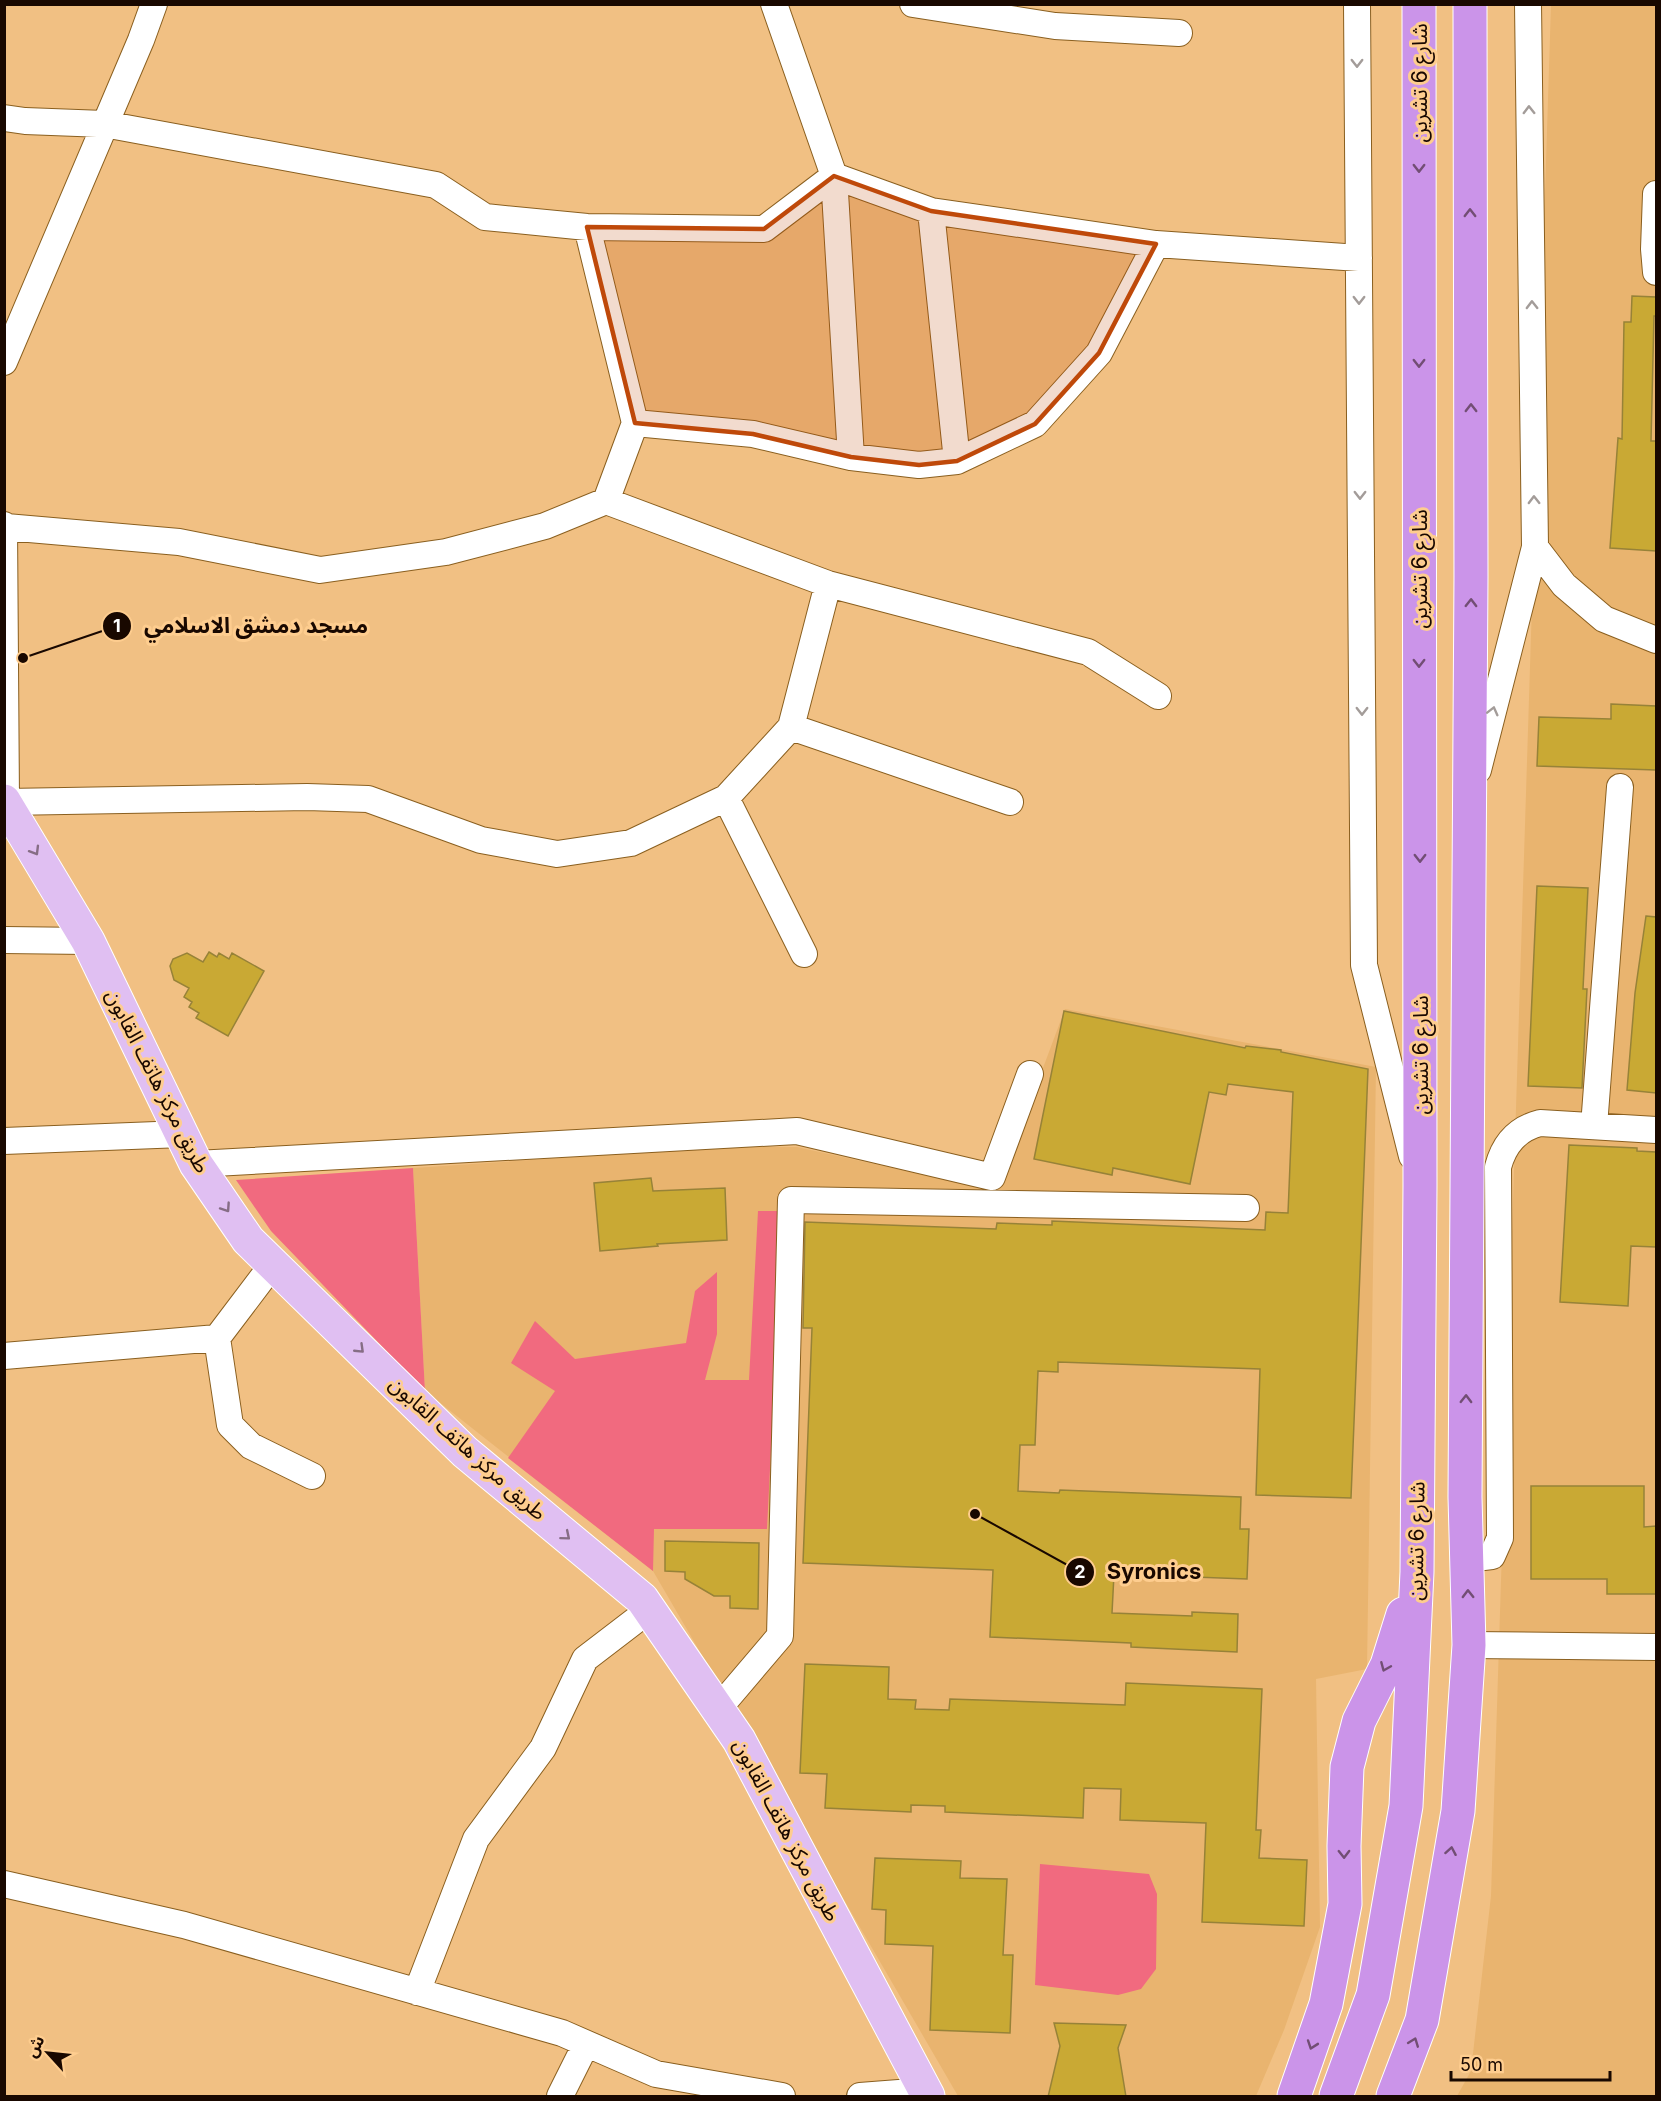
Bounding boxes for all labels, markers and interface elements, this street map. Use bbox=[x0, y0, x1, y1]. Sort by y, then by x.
street label: شارع 6 تشرين bbox=[1407, 23, 1435, 143]
one-way arrow bbox=[1351, 58, 1363, 67]
one-way arrow bbox=[1523, 105, 1536, 114]
one-way arrow bbox=[1413, 163, 1425, 172]
one-way arrow bbox=[1464, 208, 1476, 217]
one-way arrow bbox=[1353, 295, 1365, 304]
one-way arrow bbox=[1526, 300, 1538, 309]
one-way arrow bbox=[1413, 358, 1425, 367]
one-way arrow bbox=[1465, 403, 1477, 412]
one-way arrow bbox=[1354, 490, 1366, 499]
one-way arrow bbox=[1528, 495, 1540, 504]
street label: شارع 6 تشرين bbox=[1407, 509, 1435, 629]
one-way arrow bbox=[1465, 598, 1477, 607]
callout: مسجد دمشق الاسلامي bbox=[102, 606, 380, 646]
text: مسجد دمشق الاسلامي bbox=[144, 612, 368, 643]
text: 1 bbox=[113, 615, 121, 636]
one-way arrow bbox=[1413, 658, 1425, 667]
one-way arrow bbox=[1356, 706, 1368, 715]
one-way arrow bbox=[1486, 706, 1499, 716]
one-way arrow bbox=[27, 845, 39, 855]
one-way arrow bbox=[1414, 853, 1426, 862]
street label: طريق مركز هاتف القابون bbox=[100, 985, 215, 1177]
street label: شارع 6 تشرين bbox=[1408, 995, 1436, 1115]
one-way arrow bbox=[219, 1201, 230, 1212]
one-way arrow bbox=[352, 1341, 363, 1352]
street label: طريق مركز هاتف القابون bbox=[384, 1371, 552, 1526]
one-way arrow bbox=[1460, 1394, 1472, 1403]
street label: شارع 6 تشرين bbox=[1402, 1481, 1433, 1601]
one-way arrow bbox=[559, 1529, 570, 1540]
callout: Syronics bbox=[1065, 1552, 1214, 1592]
text: Syronics bbox=[1107, 1558, 1201, 1584]
text: 2 bbox=[1074, 1561, 1086, 1582]
one-way arrow bbox=[1461, 1589, 1474, 1598]
one-way arrow bbox=[1380, 1661, 1392, 1672]
street label: طريق مركز هاتف القابون bbox=[727, 1735, 846, 1926]
one-way arrow bbox=[1444, 1846, 1457, 1856]
one-way arrow bbox=[1338, 1850, 1350, 1859]
north arrow bbox=[18, 2023, 78, 2083]
text: ش bbox=[21, 2032, 49, 2060]
one-way arrow bbox=[1406, 2037, 1419, 2048]
one-way arrow bbox=[1306, 2039, 1319, 2050]
scale bar bbox=[1451, 2044, 1610, 2082]
text: 50 m bbox=[1460, 2054, 1503, 2075]

